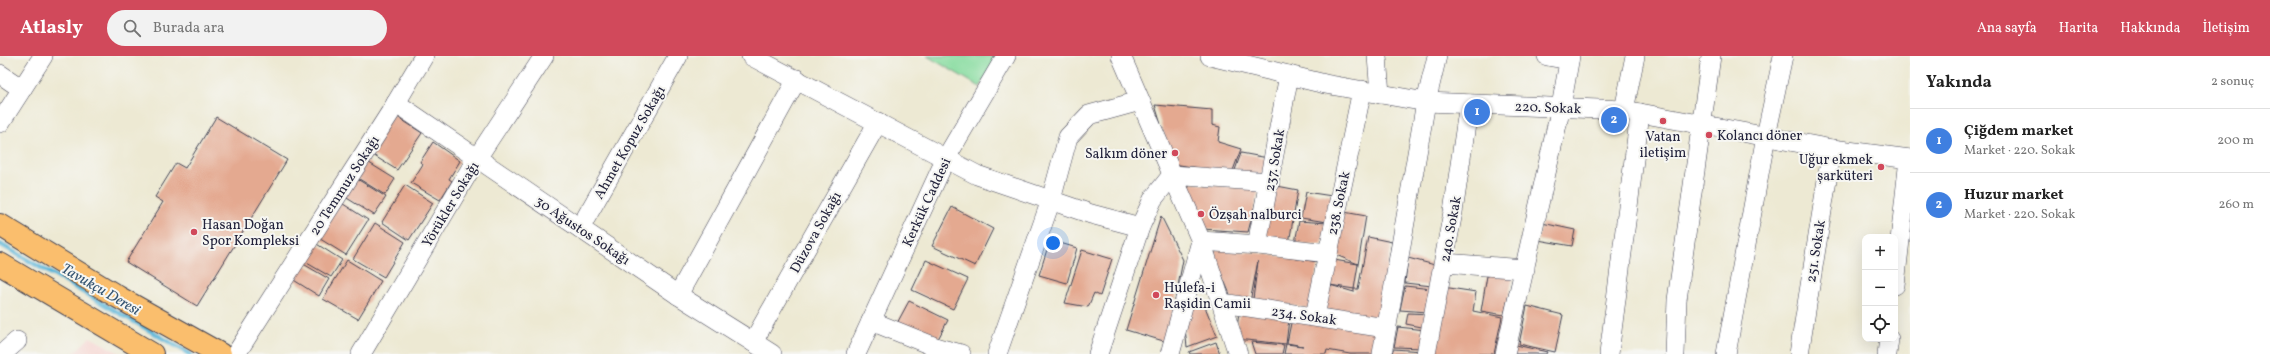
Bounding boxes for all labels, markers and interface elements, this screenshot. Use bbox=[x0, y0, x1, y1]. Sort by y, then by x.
search box bbox=[107, 10, 387, 46]
text: Atlasly bbox=[20, 15, 83, 41]
icon: search bbox=[121, 17, 143, 39]
text: Burada ara bbox=[153, 18, 225, 39]
text: Ana sayfa bbox=[1977, 19, 2037, 38]
text: Harita bbox=[2059, 19, 2098, 38]
text: Hakkında bbox=[2120, 19, 2180, 38]
text: İletişim bbox=[2202, 19, 2250, 38]
text: Yakında bbox=[1926, 71, 1992, 94]
text: 2 sonuç bbox=[2211, 73, 2254, 91]
street label: Ahmet Kopuz Sokağı bbox=[590, 83, 671, 203]
pin: 1 bbox=[1464, 97, 1490, 127]
street label: 220. Sokak bbox=[1514, 98, 1582, 119]
pin: 2 bbox=[1601, 105, 1627, 135]
marker: Vatan iletişim bbox=[1658, 116, 1668, 126]
text: Çiğdem market bbox=[1964, 121, 2073, 142]
street label: 237. Sokak bbox=[1261, 127, 1290, 193]
place label: Kolancı döner bbox=[1717, 127, 1802, 146]
place label: Vatan iletişim bbox=[1640, 128, 1686, 163]
marker: Kolancı döner bbox=[1704, 130, 1714, 140]
street label: 20 Temmuz Sokağı bbox=[306, 132, 385, 239]
text: 1 bbox=[1936, 132, 1942, 150]
text: 200 m bbox=[2217, 132, 2254, 150]
text: Market · 220. Sokak bbox=[1964, 142, 2075, 160]
place label: Salkım döner bbox=[1085, 145, 1167, 164]
marker: Salkım döner bbox=[1170, 148, 1180, 158]
place label: Uğur ekmek şarküteri bbox=[1799, 151, 1873, 186]
street label: Kerkük Caddesi bbox=[898, 155, 956, 250]
street label: Yörükler Sokağı bbox=[418, 158, 484, 251]
marker: Uğur ekmek şarküteri bbox=[1876, 162, 1886, 172]
street label: 238. Sokak bbox=[1323, 169, 1356, 237]
text: Huzur market bbox=[1964, 185, 2064, 206]
street label: Düzova Sokağı bbox=[786, 188, 847, 277]
street label: 30 Ağustos Sokağı bbox=[531, 192, 634, 270]
street label: 240. Sokak bbox=[1436, 194, 1467, 264]
text: 2 bbox=[1936, 196, 1942, 214]
text: 260 m bbox=[2219, 196, 2254, 214]
place label: Özşah nalburci bbox=[1209, 206, 1302, 225]
text: Market · 220. Sokak bbox=[1964, 206, 2075, 224]
marker: Özşah nalburci bbox=[1196, 209, 1206, 219]
place label: Hasan Doğan Spor Kompleksi bbox=[202, 216, 299, 251]
street label: 251. Sokak bbox=[1802, 218, 1831, 284]
marker: Hasan Doğan Spor Kompleksi bbox=[189, 227, 199, 237]
your location bbox=[1043, 233, 1063, 253]
map controls bbox=[1862, 234, 1898, 342]
button: + bbox=[1862, 234, 1898, 270]
water label: Tavukçu Deresi bbox=[57, 259, 144, 322]
button: − bbox=[1862, 270, 1898, 306]
place label: Hulefa-i Raşidin Camii bbox=[1164, 279, 1251, 314]
marker: Hulefa-i Raşidin Camii bbox=[1151, 290, 1161, 300]
street label: 234. Sokak bbox=[1270, 302, 1338, 331]
button: locate bbox=[1862, 306, 1898, 342]

